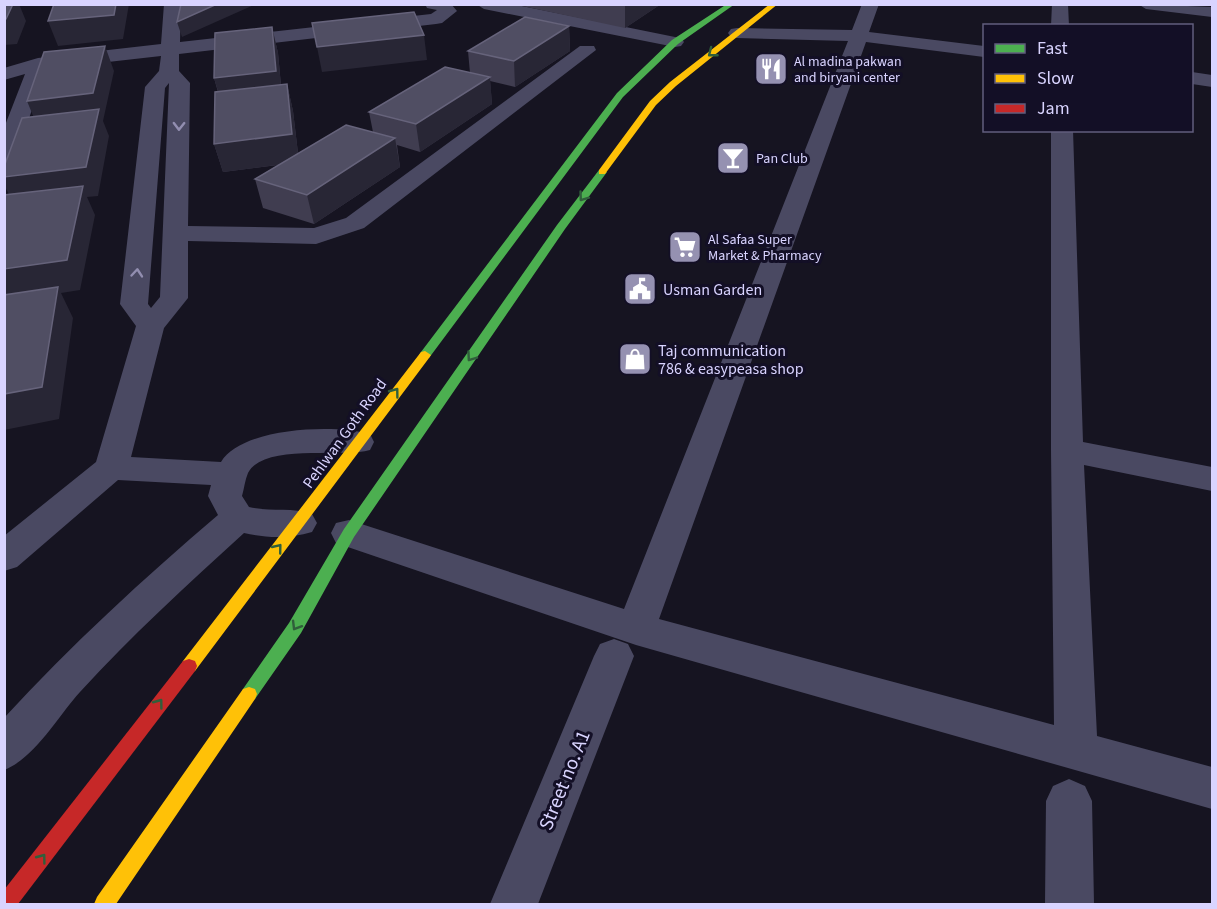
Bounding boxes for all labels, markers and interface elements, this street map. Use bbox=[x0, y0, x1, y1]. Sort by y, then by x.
legend bbox=[983, 24, 1193, 132]
text: Fast bbox=[1037, 36, 1068, 61]
one-way arrow bbox=[708, 45, 719, 56]
restaurant icon: Al madina pakwan and biryani center bbox=[753, 51, 789, 87]
place label: Al madina pakwan and biryani center bbox=[794, 52, 902, 88]
text: Slow bbox=[1037, 66, 1074, 91]
text: Jam bbox=[1037, 96, 1070, 121]
one-way arrow bbox=[173, 122, 185, 131]
bar icon: Pan Club bbox=[715, 140, 751, 176]
place label: Pan Club bbox=[756, 149, 808, 169]
one-way arrow bbox=[579, 191, 590, 202]
supermarket icon: Al Safaa Super Market & Pharmacy bbox=[667, 229, 703, 265]
place label: Al Safaa Super Market & Pharmacy bbox=[708, 230, 822, 266]
one-way arrow bbox=[130, 268, 143, 277]
public building icon: Usman Garden bbox=[622, 271, 658, 307]
place label: Usman Garden bbox=[663, 279, 762, 301]
place label: Taj communication 786 & easypeasa shop bbox=[658, 340, 804, 380]
shop icon: Taj communication 786 & easypeasa shop bbox=[617, 341, 653, 377]
one-way arrow bbox=[467, 350, 478, 361]
street label: Pehlwan Goth Road bbox=[298, 374, 392, 493]
one-way arrow bbox=[388, 387, 399, 398]
one-way arrow bbox=[271, 544, 282, 555]
one-way arrow bbox=[292, 620, 303, 630]
one-way arrow bbox=[152, 698, 163, 709]
street label: Street no. A1 bbox=[532, 726, 598, 835]
one-way arrow bbox=[34, 854, 45, 865]

